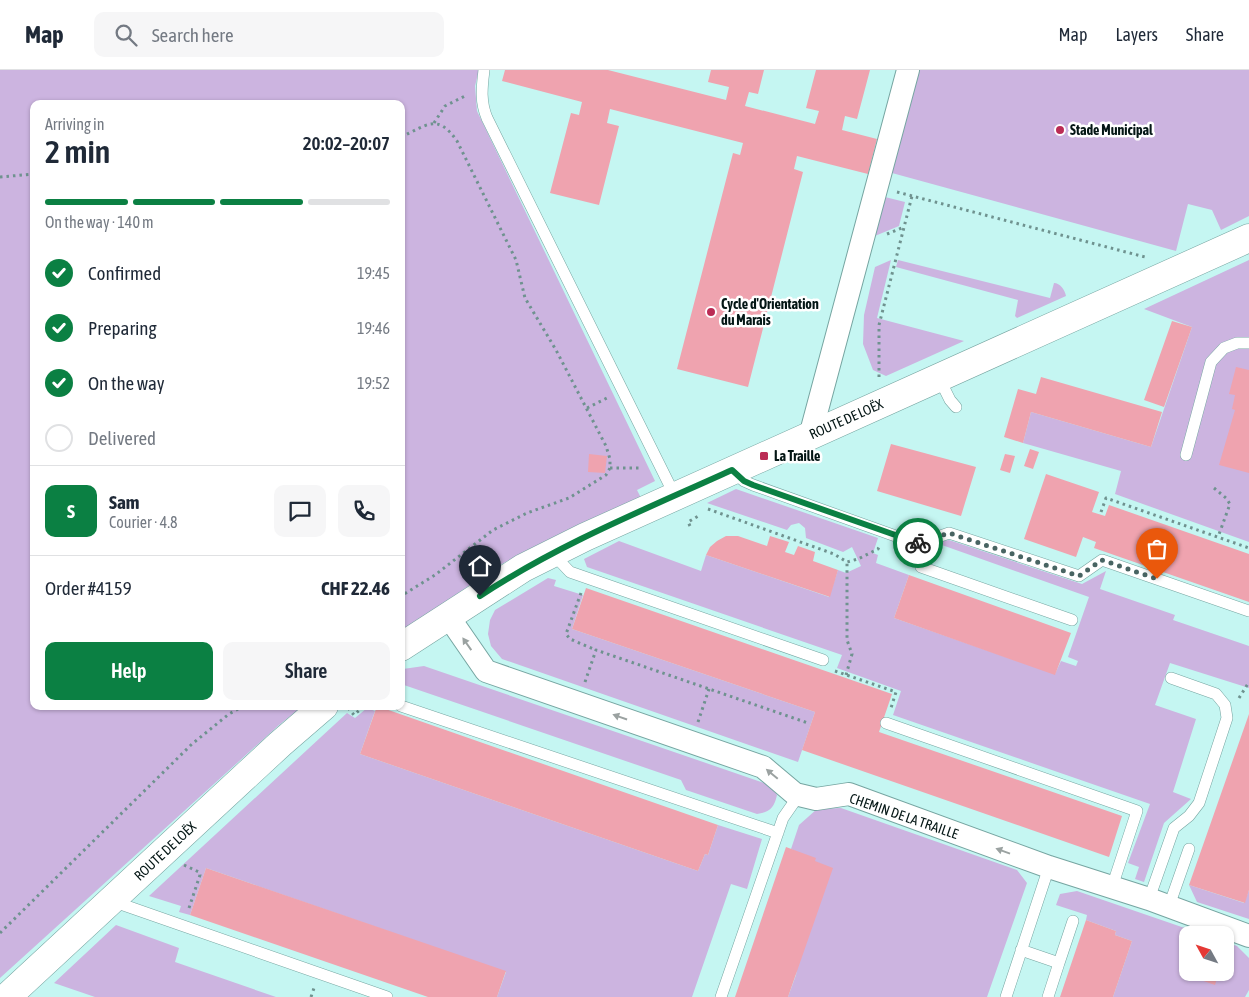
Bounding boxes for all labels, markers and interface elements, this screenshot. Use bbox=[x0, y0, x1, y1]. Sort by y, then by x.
search box bbox=[94, 12, 444, 57]
text: Map bbox=[25, 21, 64, 48]
icon: search bbox=[112, 21, 140, 49]
text: Search here bbox=[152, 24, 234, 46]
text: Map bbox=[1058, 24, 1087, 45]
text: Layers bbox=[1115, 24, 1158, 45]
text: Share bbox=[1186, 24, 1224, 45]
text: Arriving in bbox=[45, 115, 105, 133]
place label: Stade Municipal bbox=[1070, 122, 1153, 138]
marker: Stade Municipal bbox=[1054, 124, 1066, 136]
text: 20:02–20:07 bbox=[303, 132, 390, 154]
text: 2 min bbox=[45, 133, 110, 170]
text: On the way · 140 m bbox=[45, 213, 154, 231]
icon: check bbox=[45, 259, 73, 287]
text: Confirmed bbox=[88, 262, 161, 284]
text: 19:45 bbox=[357, 264, 390, 282]
place label: Cycle d'Orientation du Marais bbox=[721, 296, 819, 328]
marker: Cycle d'Orientation du Marais bbox=[705, 306, 717, 318]
icon: check bbox=[45, 314, 73, 342]
text: Preparing bbox=[88, 317, 157, 339]
text: 19:46 bbox=[357, 319, 390, 337]
icon: check bbox=[45, 369, 73, 397]
text: On the way bbox=[88, 372, 165, 394]
text: 19:52 bbox=[357, 374, 390, 392]
street label: ROUTE DE LOËX bbox=[807, 395, 886, 442]
text: Delivered bbox=[88, 427, 156, 449]
place label: La Traille bbox=[774, 448, 820, 464]
marker: La Traille bbox=[758, 450, 770, 462]
button: chat bbox=[274, 485, 326, 537]
button: phone bbox=[338, 485, 390, 537]
text: Sam bbox=[109, 491, 140, 513]
text: S bbox=[67, 500, 75, 522]
text: Courier · 4.8 bbox=[109, 513, 178, 531]
courier bbox=[893, 518, 943, 568]
pin bbox=[1136, 528, 1178, 579]
icon: bike bbox=[904, 529, 932, 557]
icon: bag bbox=[1143, 535, 1171, 563]
pin bbox=[459, 545, 501, 596]
icon: home bbox=[466, 552, 494, 580]
text: Order #4159 bbox=[45, 577, 132, 599]
text: CHF 22.46 bbox=[321, 577, 390, 599]
one-way arrow bbox=[462, 637, 472, 650]
button: Help bbox=[45, 642, 213, 700]
button: Share bbox=[223, 642, 390, 700]
one-way arrow bbox=[612, 713, 627, 721]
one-way arrow bbox=[765, 769, 778, 780]
street label: CHEMIN DE LA TRAILLE bbox=[848, 790, 960, 842]
street label: ROUTE DE LOËX bbox=[131, 818, 200, 884]
one-way arrow bbox=[996, 847, 1011, 854]
north arrow bbox=[1179, 926, 1234, 981]
map controls bbox=[1179, 926, 1234, 981]

